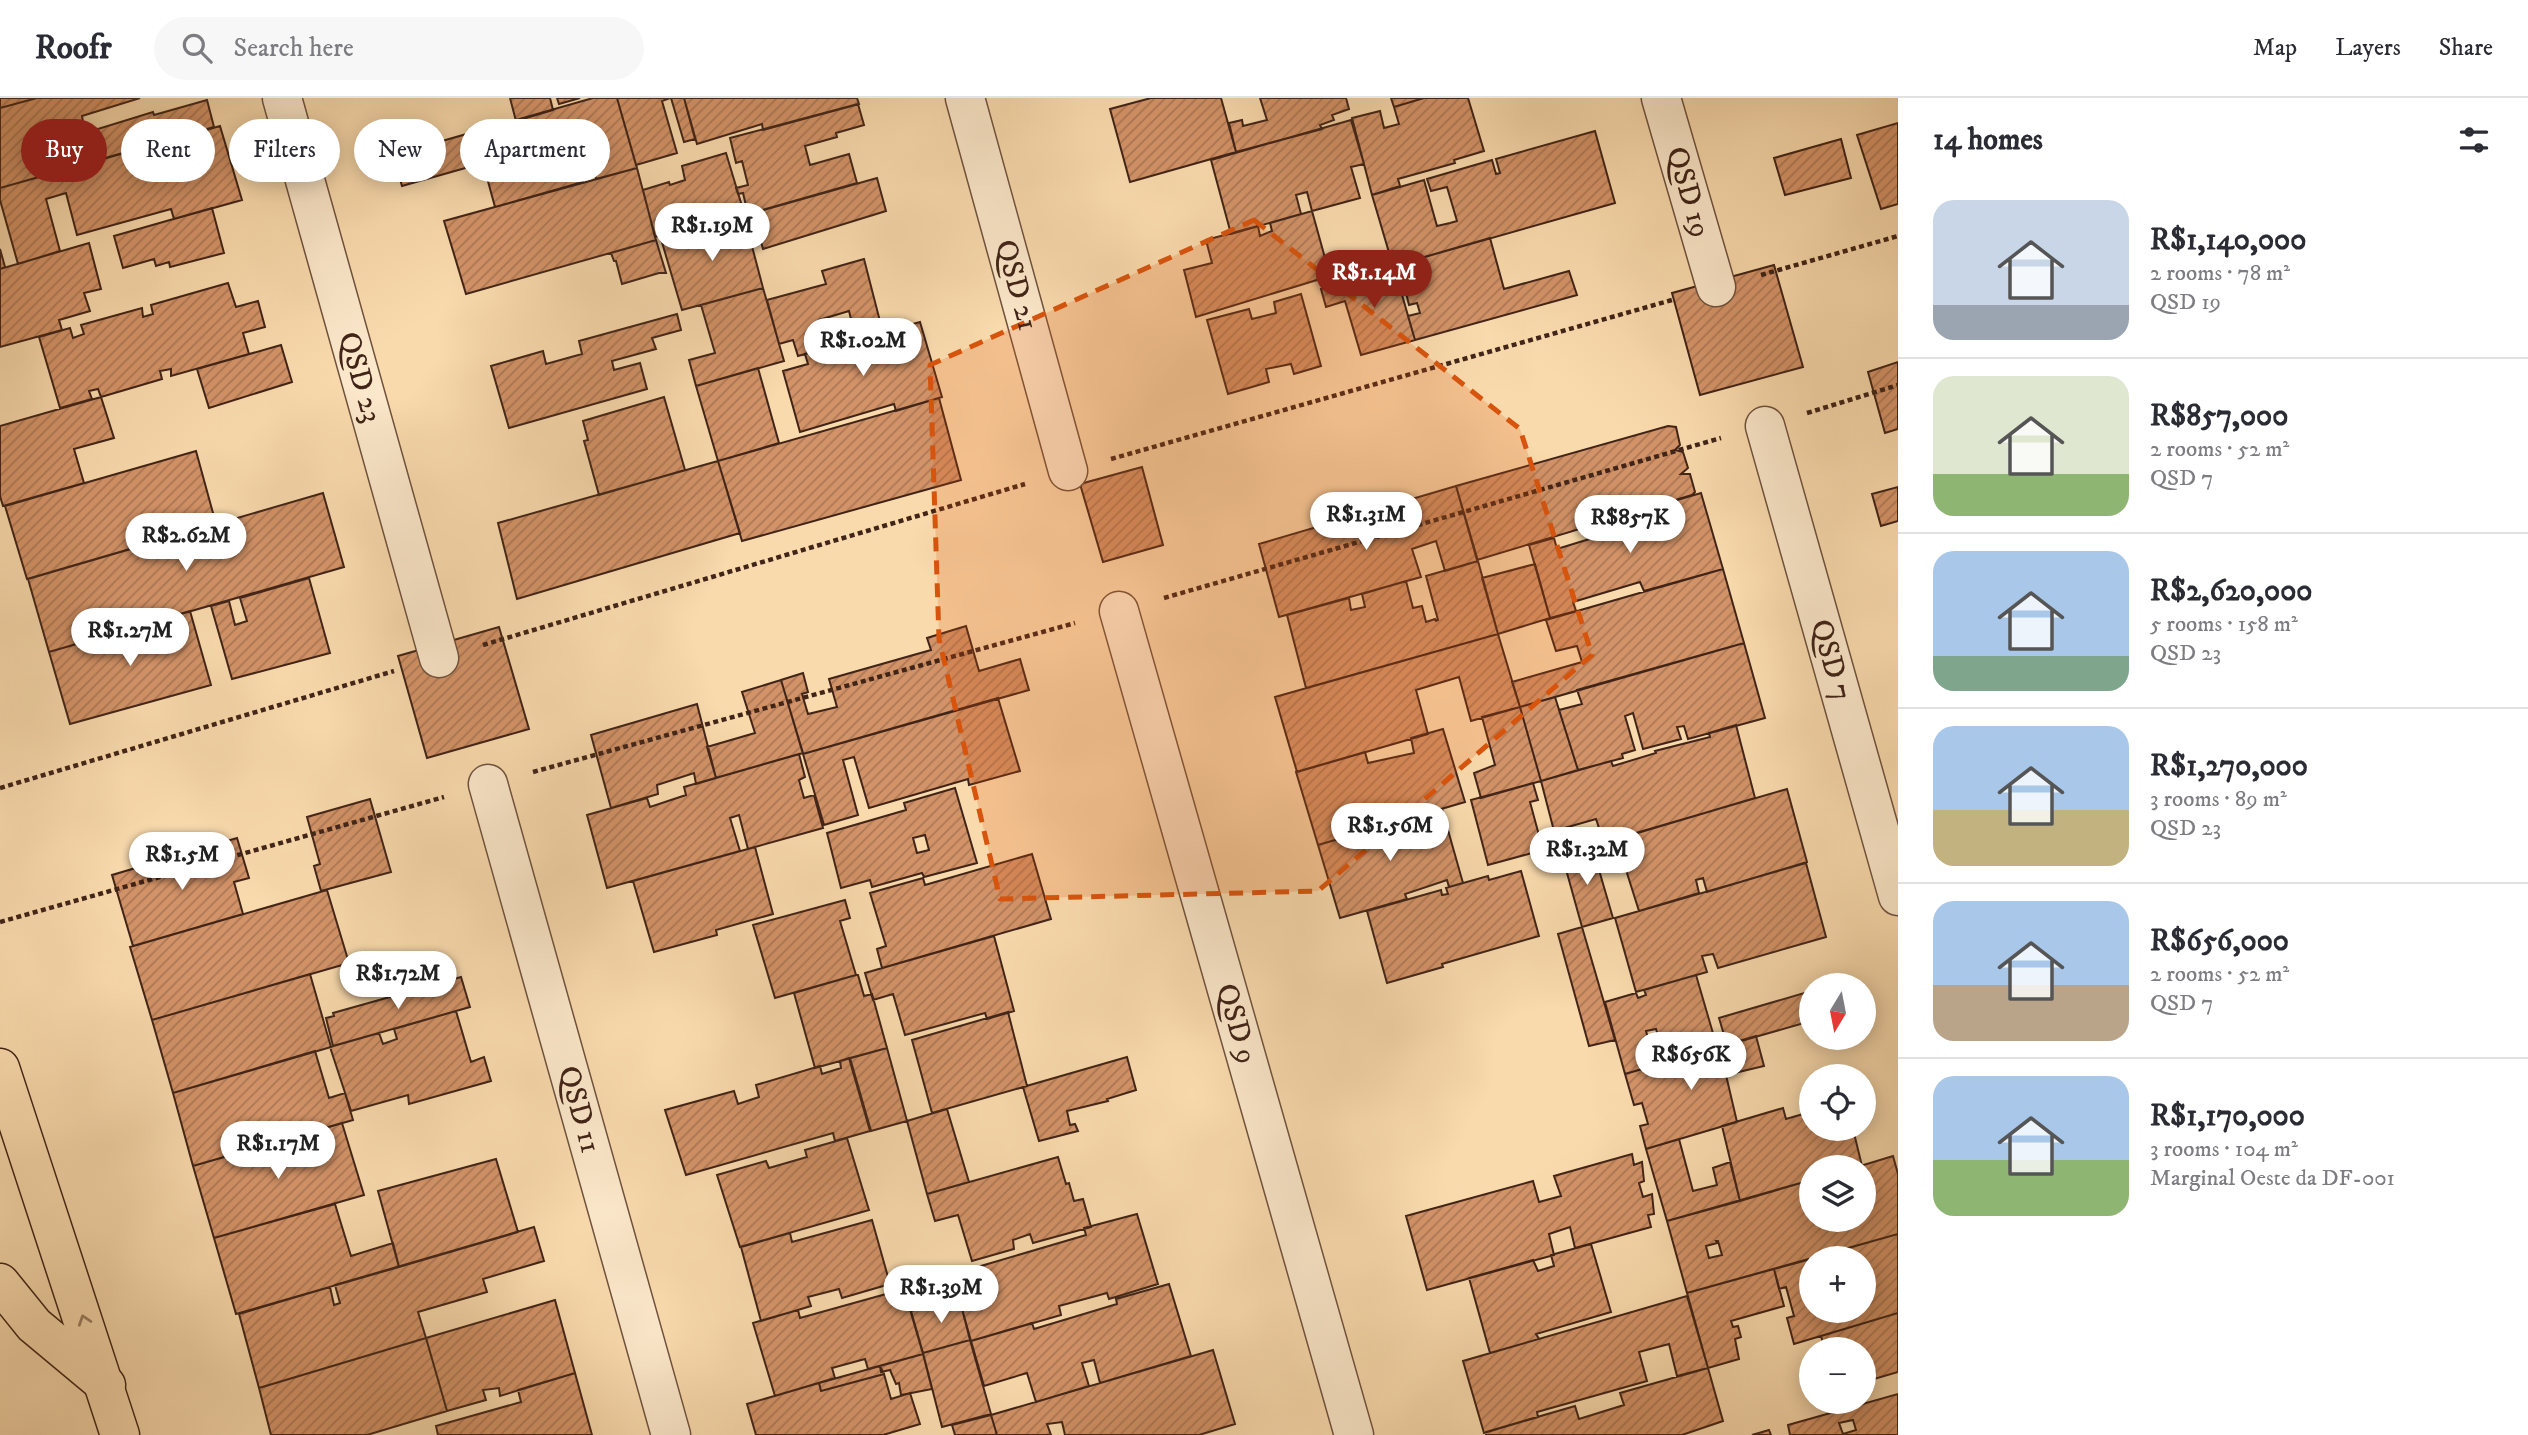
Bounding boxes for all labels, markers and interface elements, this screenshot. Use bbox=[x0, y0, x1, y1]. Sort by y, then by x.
search box bbox=[154, 17, 644, 80]
text: Roofr bbox=[35, 28, 112, 69]
icon: search bbox=[178, 29, 216, 67]
text: Search here bbox=[234, 32, 354, 65]
text: Map bbox=[2253, 33, 2297, 63]
text: Layers bbox=[2335, 33, 2401, 63]
text: Share bbox=[2439, 33, 2493, 63]
chip: Buy bbox=[21, 119, 107, 182]
chip: Rent bbox=[121, 119, 215, 182]
chip: Filters bbox=[229, 119, 340, 182]
chip: New bbox=[354, 119, 446, 182]
chip: Apartment bbox=[460, 119, 610, 182]
icon: filters bbox=[2455, 121, 2493, 159]
text: 14 homes bbox=[1933, 122, 2043, 159]
street label: QSD 19 bbox=[1658, 142, 1719, 242]
pin: R$1.19M bbox=[647, 204, 777, 263]
text: R$1.19M bbox=[671, 211, 753, 240]
text: R$1,140,000 bbox=[2150, 222, 2306, 259]
icon: home bbox=[1989, 228, 2073, 312]
street label: QSD 21 bbox=[986, 235, 1047, 335]
pin: R$1.14M bbox=[1309, 250, 1439, 310]
text: R$1.14M bbox=[1332, 258, 1416, 287]
text: 2 rooms · 78 m² bbox=[2150, 259, 2290, 288]
text: QSD 19 bbox=[2150, 288, 2221, 317]
pin: R$1.02M bbox=[798, 318, 928, 378]
text: R$1.02M bbox=[820, 326, 906, 355]
street label: QSD 23 bbox=[330, 328, 391, 427]
text: R$857,000 bbox=[2150, 398, 2288, 435]
icon: home bbox=[1989, 404, 2073, 488]
text: 2 rooms · 52 m² bbox=[2150, 435, 2289, 464]
text: QSD 7 bbox=[2150, 464, 2213, 493]
pin: R$1.31M bbox=[1301, 492, 1431, 552]
pin: R$857K bbox=[1573, 496, 1687, 555]
text: R$1.31M bbox=[1326, 500, 1406, 529]
text: R$857K bbox=[1590, 503, 1670, 532]
pin: R$2.62M bbox=[121, 514, 251, 573]
text: R$2.62M bbox=[141, 521, 231, 550]
text: R$2,620,000 bbox=[2150, 573, 2312, 610]
icon: home bbox=[1989, 579, 2073, 663]
pin: R$1.27M bbox=[65, 608, 195, 668]
text: 5 rooms · 158 m² bbox=[2150, 610, 2298, 639]
street label: QSD 7 bbox=[1802, 615, 1860, 705]
text: R$1.27M bbox=[87, 616, 173, 645]
text: QSD 23 bbox=[2150, 639, 2221, 668]
text: R$1,270,000 bbox=[2150, 748, 2308, 785]
icon: home bbox=[1989, 754, 2073, 838]
text: 3 rooms · 89 m² bbox=[2150, 785, 2287, 814]
pin: R$1.56M bbox=[1325, 804, 1455, 863]
text: R$1.56M bbox=[1347, 811, 1433, 840]
text: QSD 23 bbox=[2150, 814, 2221, 843]
pin: R$1.32M bbox=[1522, 828, 1652, 887]
pin: R$1.5M bbox=[125, 832, 239, 892]
text: R$1.32M bbox=[1546, 835, 1628, 864]
text: R$1.5M bbox=[145, 840, 219, 869]
text: R$656,000 bbox=[2150, 923, 2289, 960]
icon: home bbox=[1989, 929, 2073, 1013]
pin: R$1.72M bbox=[333, 951, 463, 1011]
text: R$1.72M bbox=[356, 959, 440, 988]
text: 2 rooms · 52 m² bbox=[2150, 960, 2289, 989]
north arrow bbox=[1799, 973, 1876, 1050]
map controls bbox=[1799, 973, 1876, 1414]
street label: QSD 9 bbox=[1208, 979, 1266, 1068]
text: QSD 7 bbox=[2150, 989, 2213, 1018]
pin: R$656K bbox=[1634, 1032, 1748, 1092]
text: R$656K bbox=[1651, 1040, 1731, 1069]
street label: QSD 11 bbox=[550, 1062, 609, 1157]
button: locate bbox=[1799, 1064, 1876, 1141]
text: R$1,170,000 bbox=[2150, 1098, 2305, 1135]
icon: home bbox=[1989, 1104, 2073, 1188]
pin: R$1.17M bbox=[213, 1122, 343, 1181]
text: R$1.17M bbox=[236, 1129, 320, 1158]
text: 3 rooms · 104 m² bbox=[2150, 1135, 2298, 1164]
button: layers bbox=[1799, 1155, 1876, 1232]
text: Marginal Oeste da DF-001 bbox=[2150, 1164, 2395, 1193]
button: + bbox=[1799, 1246, 1876, 1323]
pin: R$1.39M bbox=[876, 1266, 1006, 1325]
text: R$1.39M bbox=[900, 1273, 982, 1302]
one-way arrow bbox=[78, 1314, 92, 1326]
button: − bbox=[1799, 1337, 1876, 1414]

